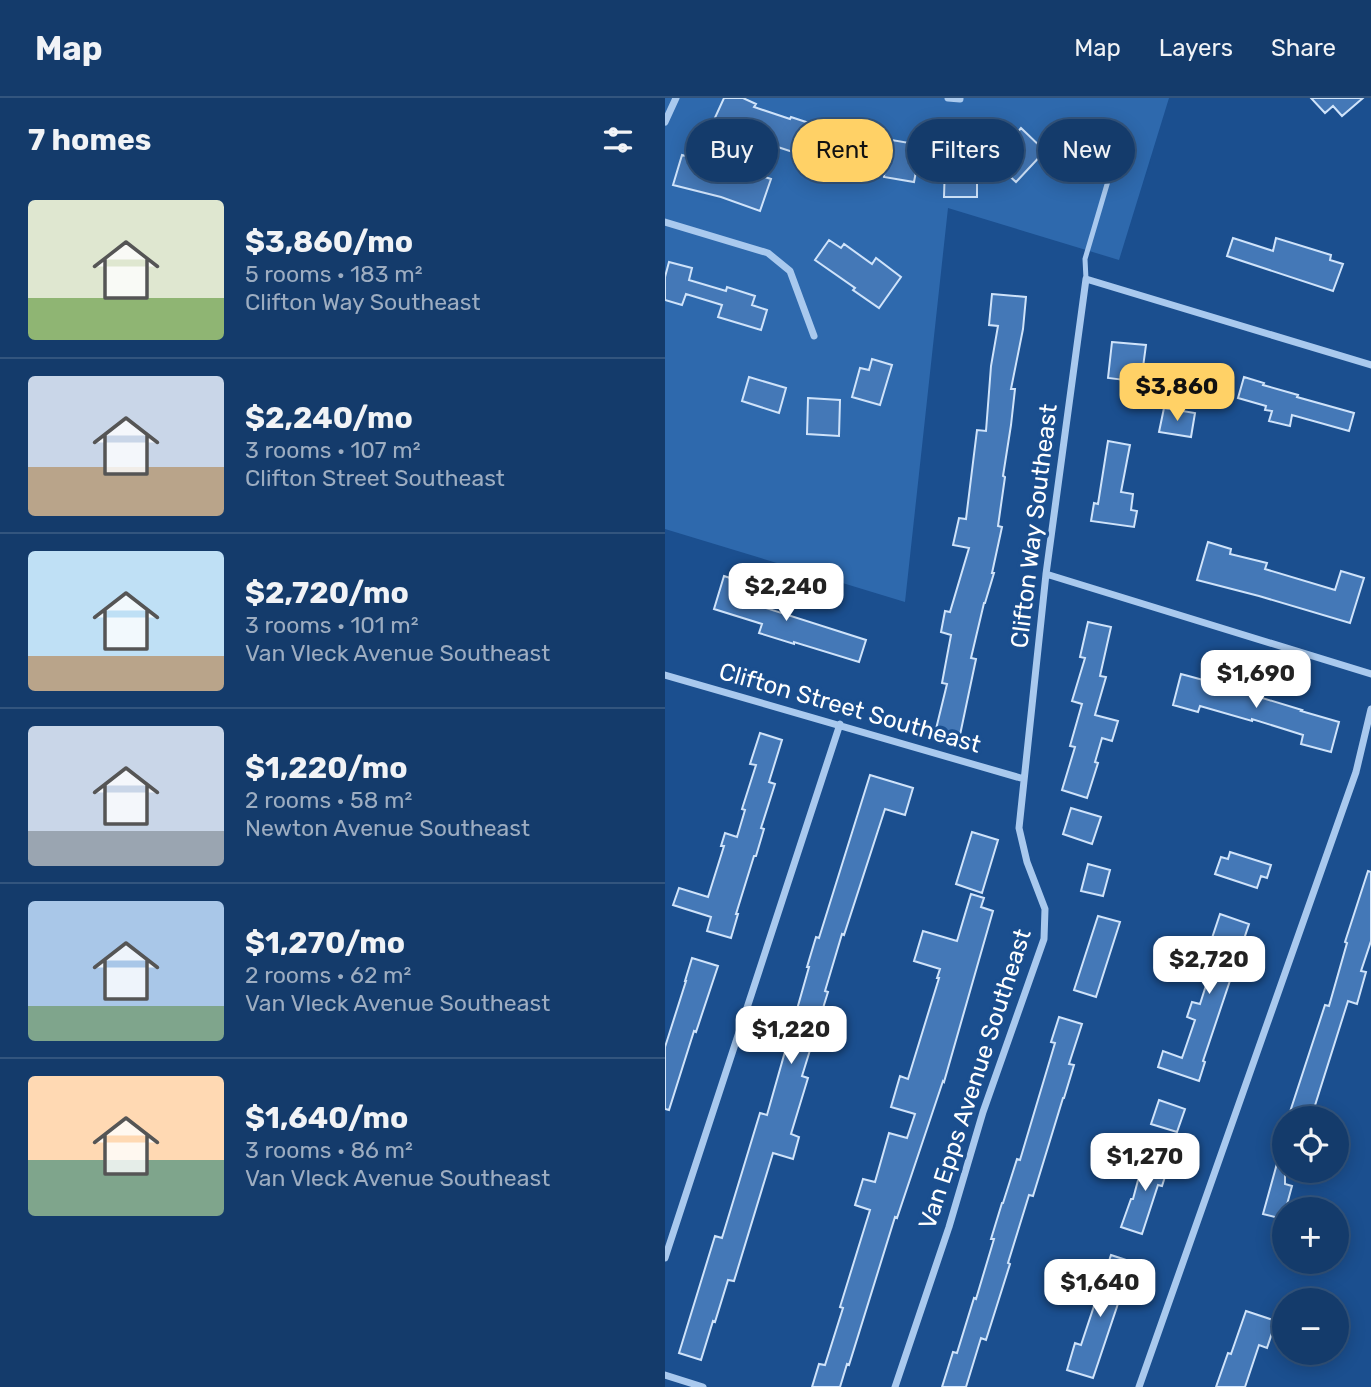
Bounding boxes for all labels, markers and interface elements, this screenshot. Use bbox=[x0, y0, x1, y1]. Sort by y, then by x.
text: Map bbox=[35, 29, 103, 68]
text: Map bbox=[1074, 34, 1121, 62]
text: Layers bbox=[1159, 34, 1233, 62]
text: Share bbox=[1271, 34, 1336, 62]
chip: Buy bbox=[686, 119, 778, 182]
chip: Rent bbox=[792, 119, 893, 182]
chip: Filters bbox=[907, 119, 1024, 182]
chip: New bbox=[1038, 119, 1135, 182]
icon: filters bbox=[599, 121, 637, 159]
text: 7 homes bbox=[28, 122, 151, 158]
text: $3,860/mo bbox=[245, 224, 413, 260]
icon: home bbox=[84, 228, 168, 312]
text: 5 rooms · 183 m² bbox=[245, 260, 422, 288]
text: Clifton Way Southeast bbox=[245, 288, 480, 316]
pin: $3,860 bbox=[1120, 364, 1234, 423]
text: $3,860 bbox=[1136, 372, 1219, 400]
text: $2,240/mo bbox=[245, 400, 413, 436]
street label: Clifton Way Southeast bbox=[1005, 402, 1063, 650]
icon: home bbox=[84, 404, 168, 488]
text: 3 rooms · 107 m² bbox=[245, 436, 421, 464]
text: Clifton Street Southeast bbox=[245, 464, 505, 492]
pin: $2,240 bbox=[729, 564, 843, 623]
text: $2,240 bbox=[745, 572, 827, 600]
text: $2,720/mo bbox=[245, 575, 409, 611]
icon: home bbox=[84, 579, 168, 663]
text: 3 rooms · 101 m² bbox=[245, 611, 419, 639]
text: Van Vleck Avenue Southeast bbox=[245, 639, 550, 667]
pin: $1,690 bbox=[1199, 650, 1313, 710]
street label: Clifton Street Southeast bbox=[716, 657, 984, 759]
text: $1,690 bbox=[1217, 659, 1295, 687]
text: $1,220/mo bbox=[245, 750, 408, 786]
icon: home bbox=[84, 754, 168, 838]
text: 2 rooms · 58 m² bbox=[245, 786, 412, 814]
text: Newton Avenue Southeast bbox=[245, 814, 530, 842]
text: $1,270/mo bbox=[245, 925, 405, 961]
street label: Van Epps Avenue Southeast bbox=[913, 925, 1037, 1233]
icon: home bbox=[84, 929, 168, 1013]
pin: $2,720 bbox=[1152, 936, 1266, 996]
text: $2,720 bbox=[1169, 945, 1249, 973]
text: 2 rooms · 62 m² bbox=[245, 961, 411, 989]
text: Van Vleck Avenue Southeast bbox=[245, 989, 550, 1017]
pin: $1,220 bbox=[734, 1006, 848, 1066]
text: $1,220 bbox=[752, 1015, 830, 1043]
text: $1,640/mo bbox=[245, 1100, 408, 1136]
icon: home bbox=[84, 1104, 168, 1188]
map controls bbox=[1272, 1106, 1349, 1365]
button: locate bbox=[1272, 1106, 1349, 1183]
pin: $1,270 bbox=[1088, 1134, 1202, 1193]
text: 3 rooms · 86 m² bbox=[245, 1136, 413, 1164]
text: $1,270 bbox=[1107, 1142, 1183, 1170]
text: Van Vleck Avenue Southeast bbox=[245, 1164, 550, 1192]
button: + bbox=[1272, 1197, 1349, 1274]
pin: $1,640 bbox=[1043, 1260, 1157, 1319]
text: $1,640 bbox=[1060, 1268, 1140, 1296]
button: − bbox=[1272, 1288, 1349, 1365]

